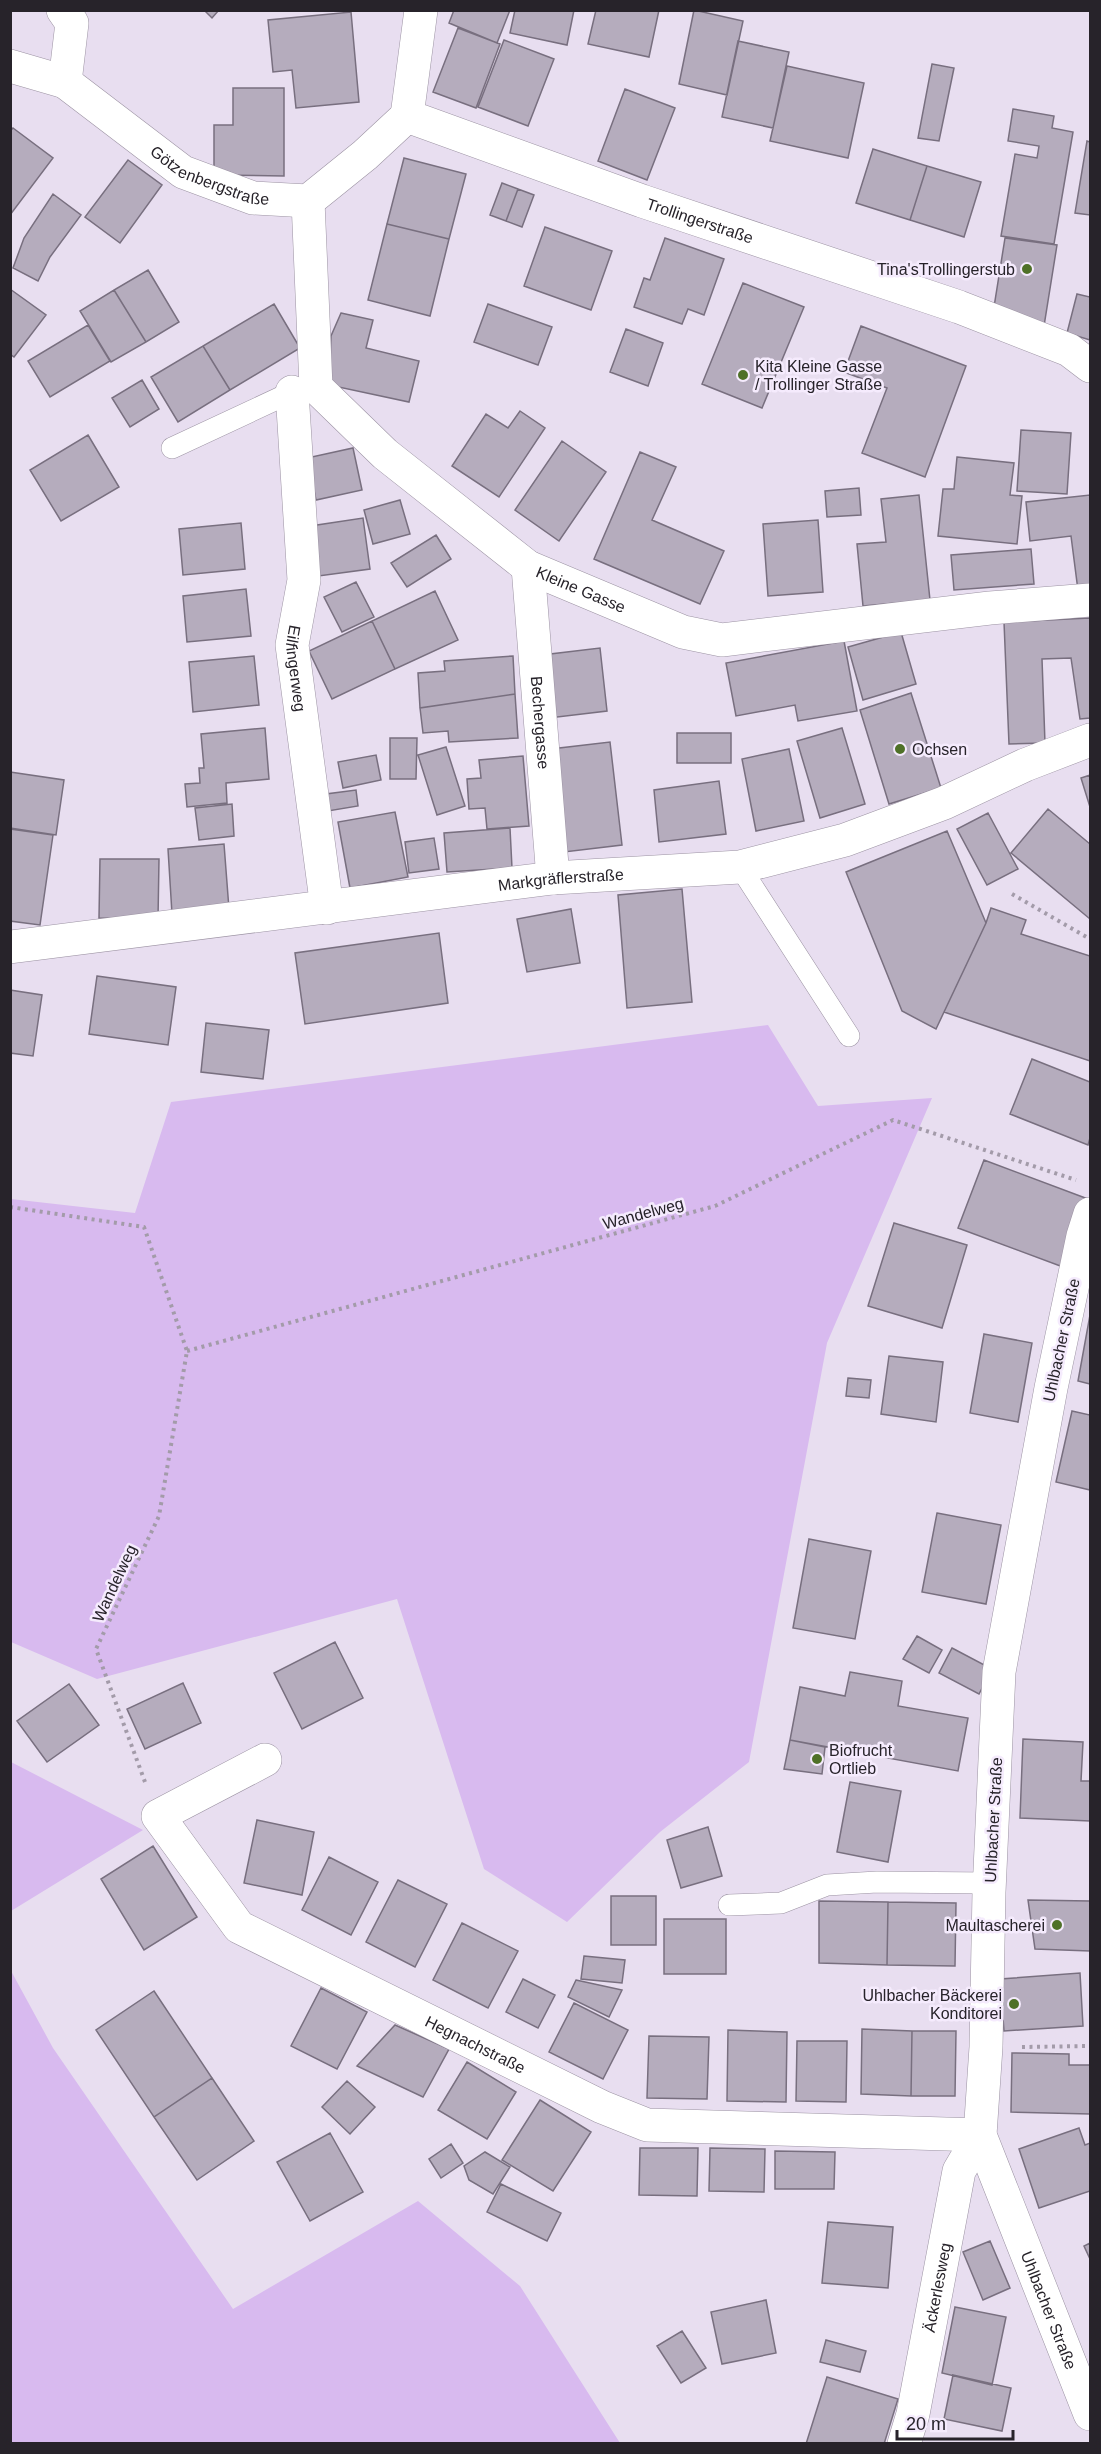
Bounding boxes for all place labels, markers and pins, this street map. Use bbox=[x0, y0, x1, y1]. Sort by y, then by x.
place label: Tina'sTrollingerstub bbox=[877, 261, 1015, 278]
marker: Tina'sTrollingerstub bbox=[1020, 262, 1034, 276]
place label: Kita Kleine Gasse / Trollinger Straße bbox=[755, 358, 882, 393]
marker: Kita Kleine Gasse / Trollinger Straße bbox=[736, 368, 750, 382]
place label: Ochsen bbox=[912, 741, 967, 758]
marker: Ochsen bbox=[893, 742, 907, 756]
place label: Biofrucht Ortlieb bbox=[829, 1742, 893, 1777]
marker: Biofrucht Ortlieb bbox=[810, 1752, 824, 1766]
place label: Maultascherei bbox=[945, 1917, 1045, 1934]
marker: Maultascherei bbox=[1050, 1918, 1064, 1932]
place label: Uhlbacher Bäckerei Konditorei bbox=[862, 1987, 1002, 2022]
marker: Uhlbacher Bäckerei Konditorei bbox=[1007, 1997, 1021, 2011]

